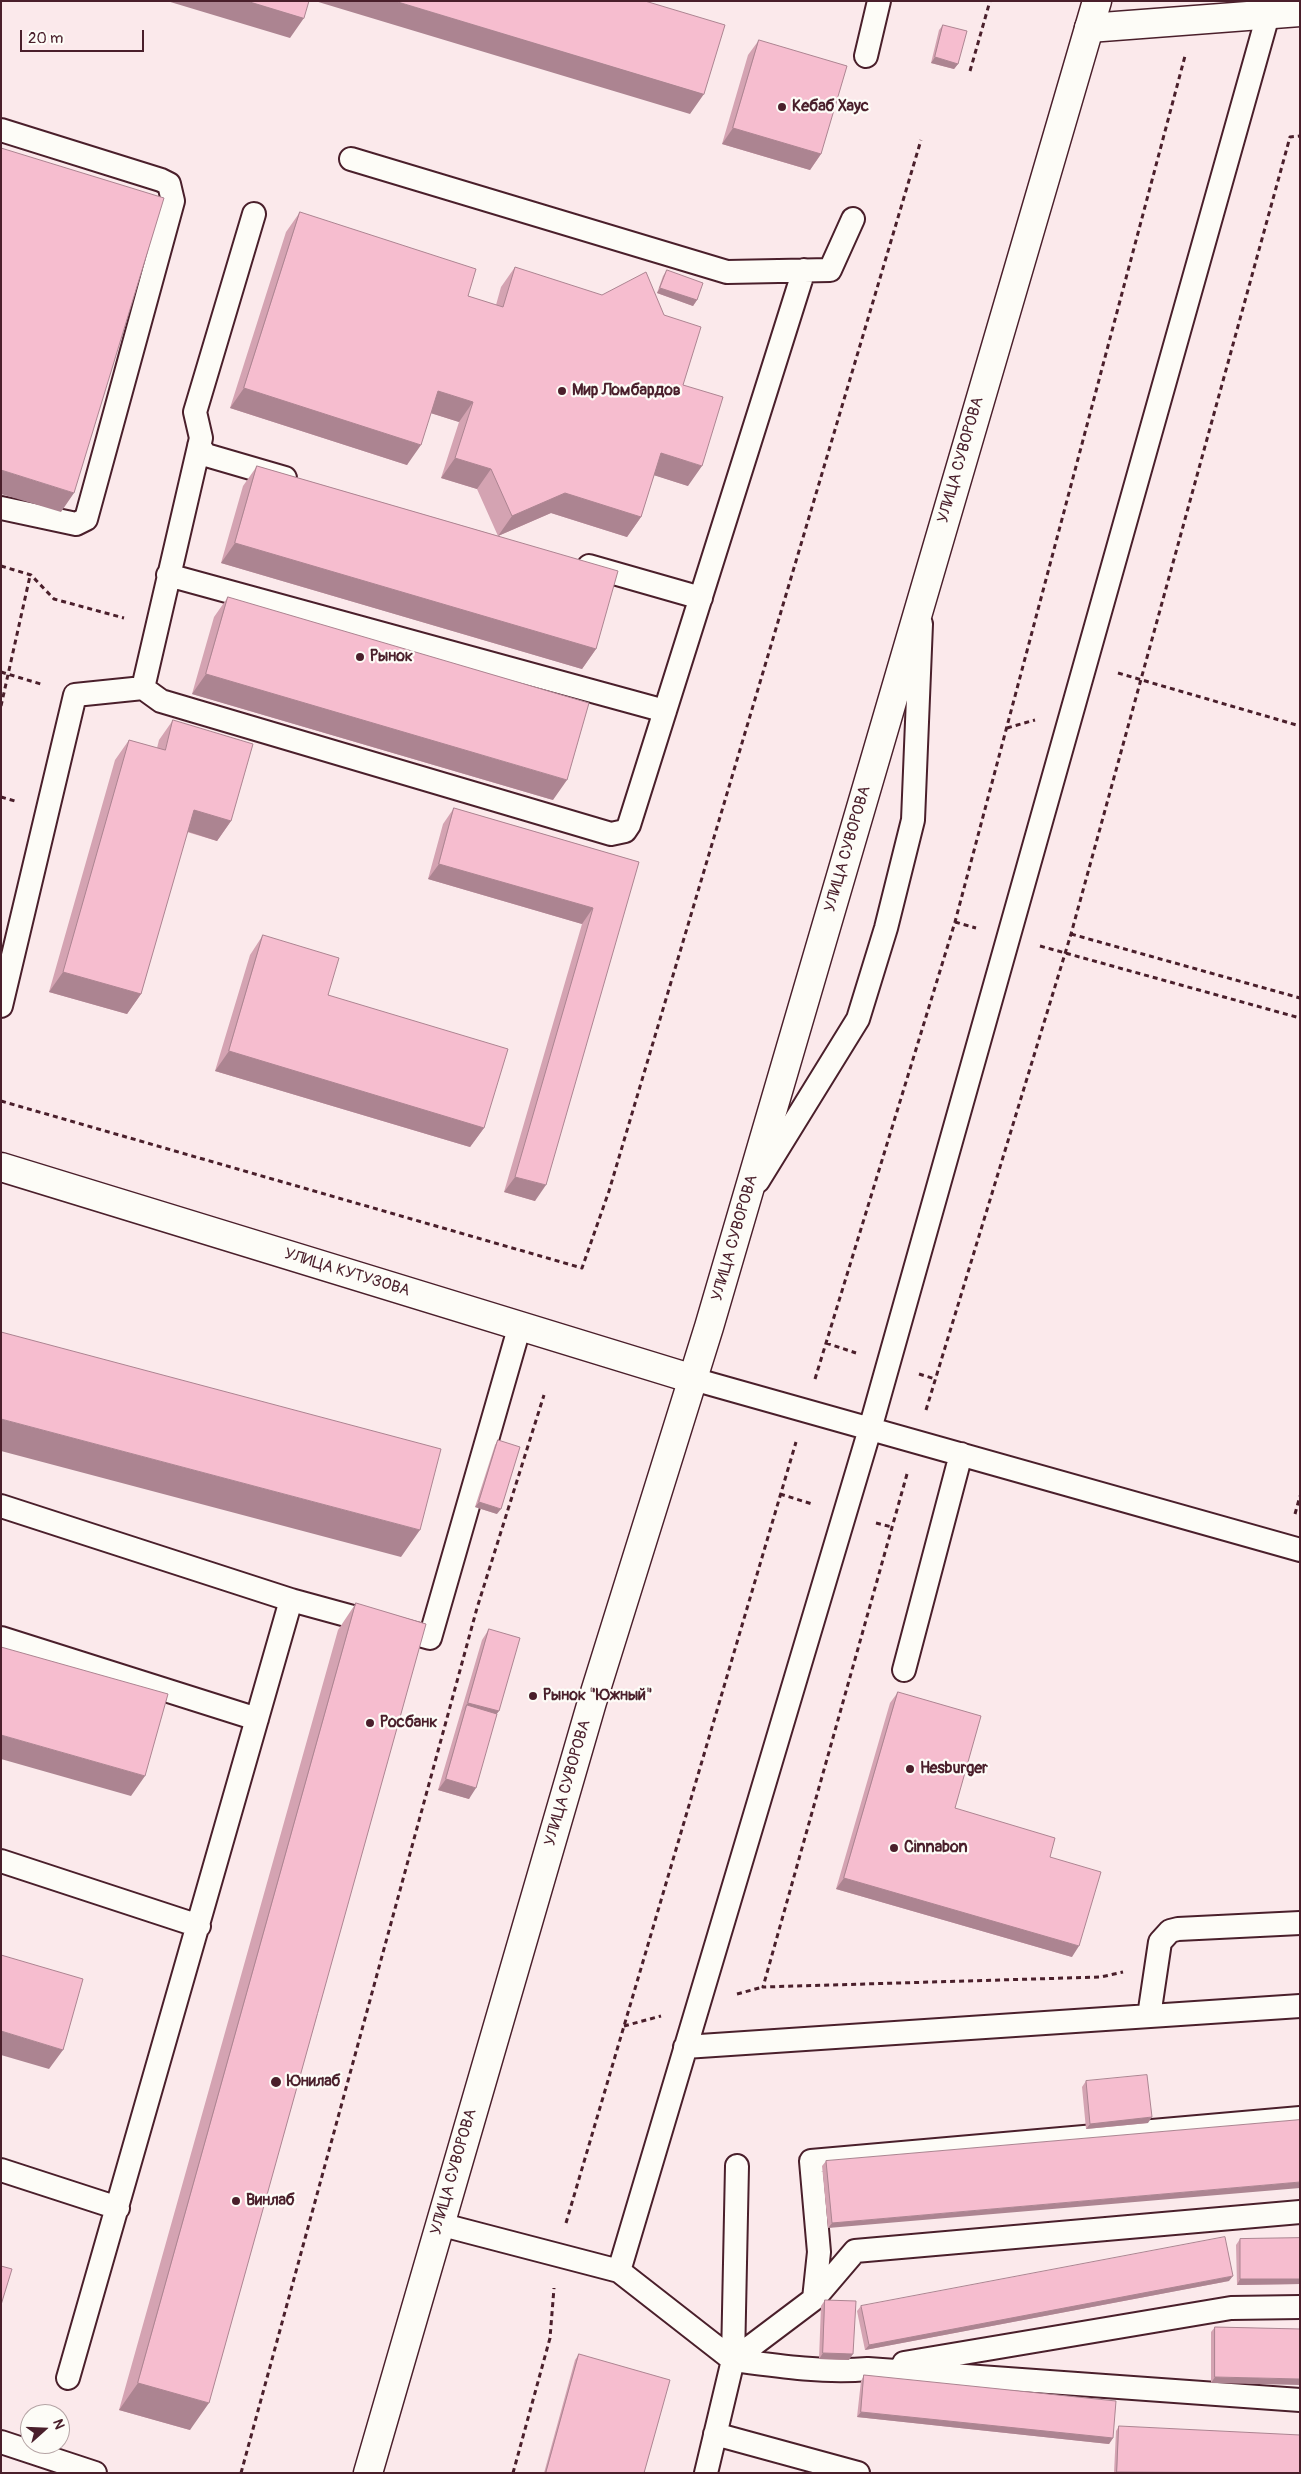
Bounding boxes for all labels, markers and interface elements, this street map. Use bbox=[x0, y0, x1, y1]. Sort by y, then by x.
scale bar bbox=[22, 20, 146, 52]
text: 20 m bbox=[28, 29, 63, 48]
place label: Кебаб Хаус bbox=[792, 97, 869, 117]
marker: Кебаб Хаус bbox=[776, 101, 788, 113]
place label: Мир Ломбардов bbox=[572, 381, 681, 401]
marker: Мир Ломбардов bbox=[556, 385, 568, 397]
street label: УЛИЦА СУВОРОВА bbox=[934, 395, 988, 525]
place label: Рынок bbox=[370, 647, 413, 667]
marker: Рынок bbox=[354, 651, 366, 663]
street label: УЛИЦА СУВОРОВА bbox=[821, 784, 875, 914]
street label: УЛИЦА СУВОРОВА bbox=[708, 1173, 762, 1303]
street label: УЛИЦА КУТУЗОВА bbox=[282, 1245, 412, 1301]
place label: Рынок "Южный" bbox=[543, 1686, 653, 1706]
marker: Рынок "Южный" bbox=[527, 1690, 539, 1702]
place label: Росбанк bbox=[380, 1713, 438, 1733]
marker: Росбанк bbox=[364, 1717, 376, 1729]
street label: УЛИЦА СУВОРОВА bbox=[541, 1718, 595, 1848]
place label: Hesburger bbox=[920, 1759, 988, 1779]
marker: Hesburger bbox=[904, 1763, 916, 1775]
place label: Cinnabon bbox=[904, 1838, 967, 1858]
marker: Cinnabon bbox=[888, 1842, 900, 1854]
place label: Юнилаб bbox=[287, 2072, 340, 2092]
marker: Юнилаб bbox=[269, 2075, 283, 2089]
street label: УЛИЦА СУВОРОВА bbox=[427, 2107, 481, 2237]
place label: Винлаб bbox=[246, 2191, 295, 2211]
marker: Винлаб bbox=[230, 2195, 242, 2207]
north arrow bbox=[20, 2404, 70, 2454]
text: N bbox=[49, 2417, 68, 2431]

